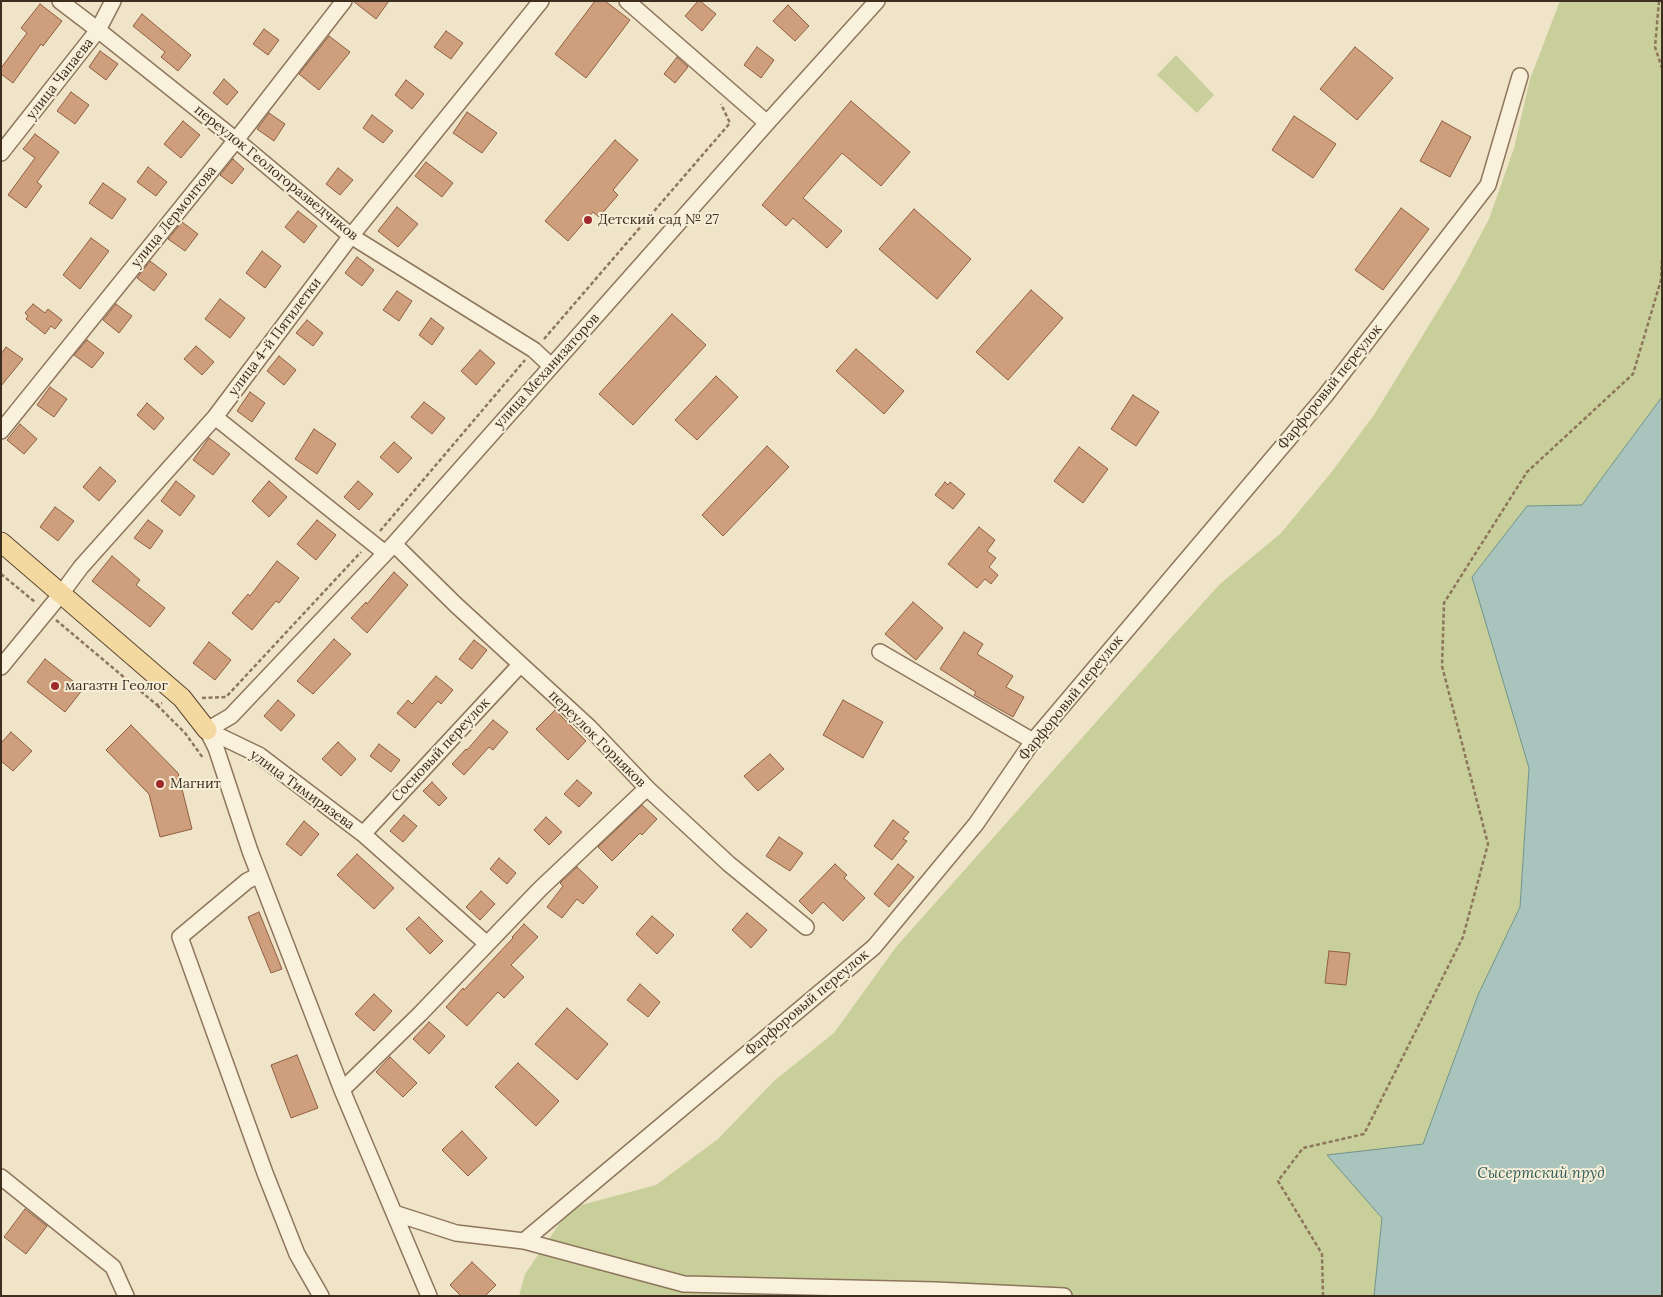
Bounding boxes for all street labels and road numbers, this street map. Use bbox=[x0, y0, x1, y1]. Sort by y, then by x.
street label: улица Чапаева bbox=[23, 35, 97, 123]
street label: переулок Геологоразведчиков bbox=[191, 102, 361, 244]
street label: улица Лермонтова bbox=[128, 163, 220, 271]
street label: улица 4-й Пятилетки bbox=[225, 274, 325, 400]
street label: улица Механизаторов bbox=[491, 310, 603, 432]
street label: Фарфоровый переулок bbox=[1274, 321, 1386, 453]
street label: Фарфоровый переулок bbox=[1015, 632, 1127, 764]
street label: переулок Горняков bbox=[545, 687, 649, 791]
street label: Сосновый переулок bbox=[389, 695, 493, 805]
street label: улица Тимирязева bbox=[246, 746, 358, 834]
street label: Фарфоровый переулок bbox=[742, 946, 872, 1060]

